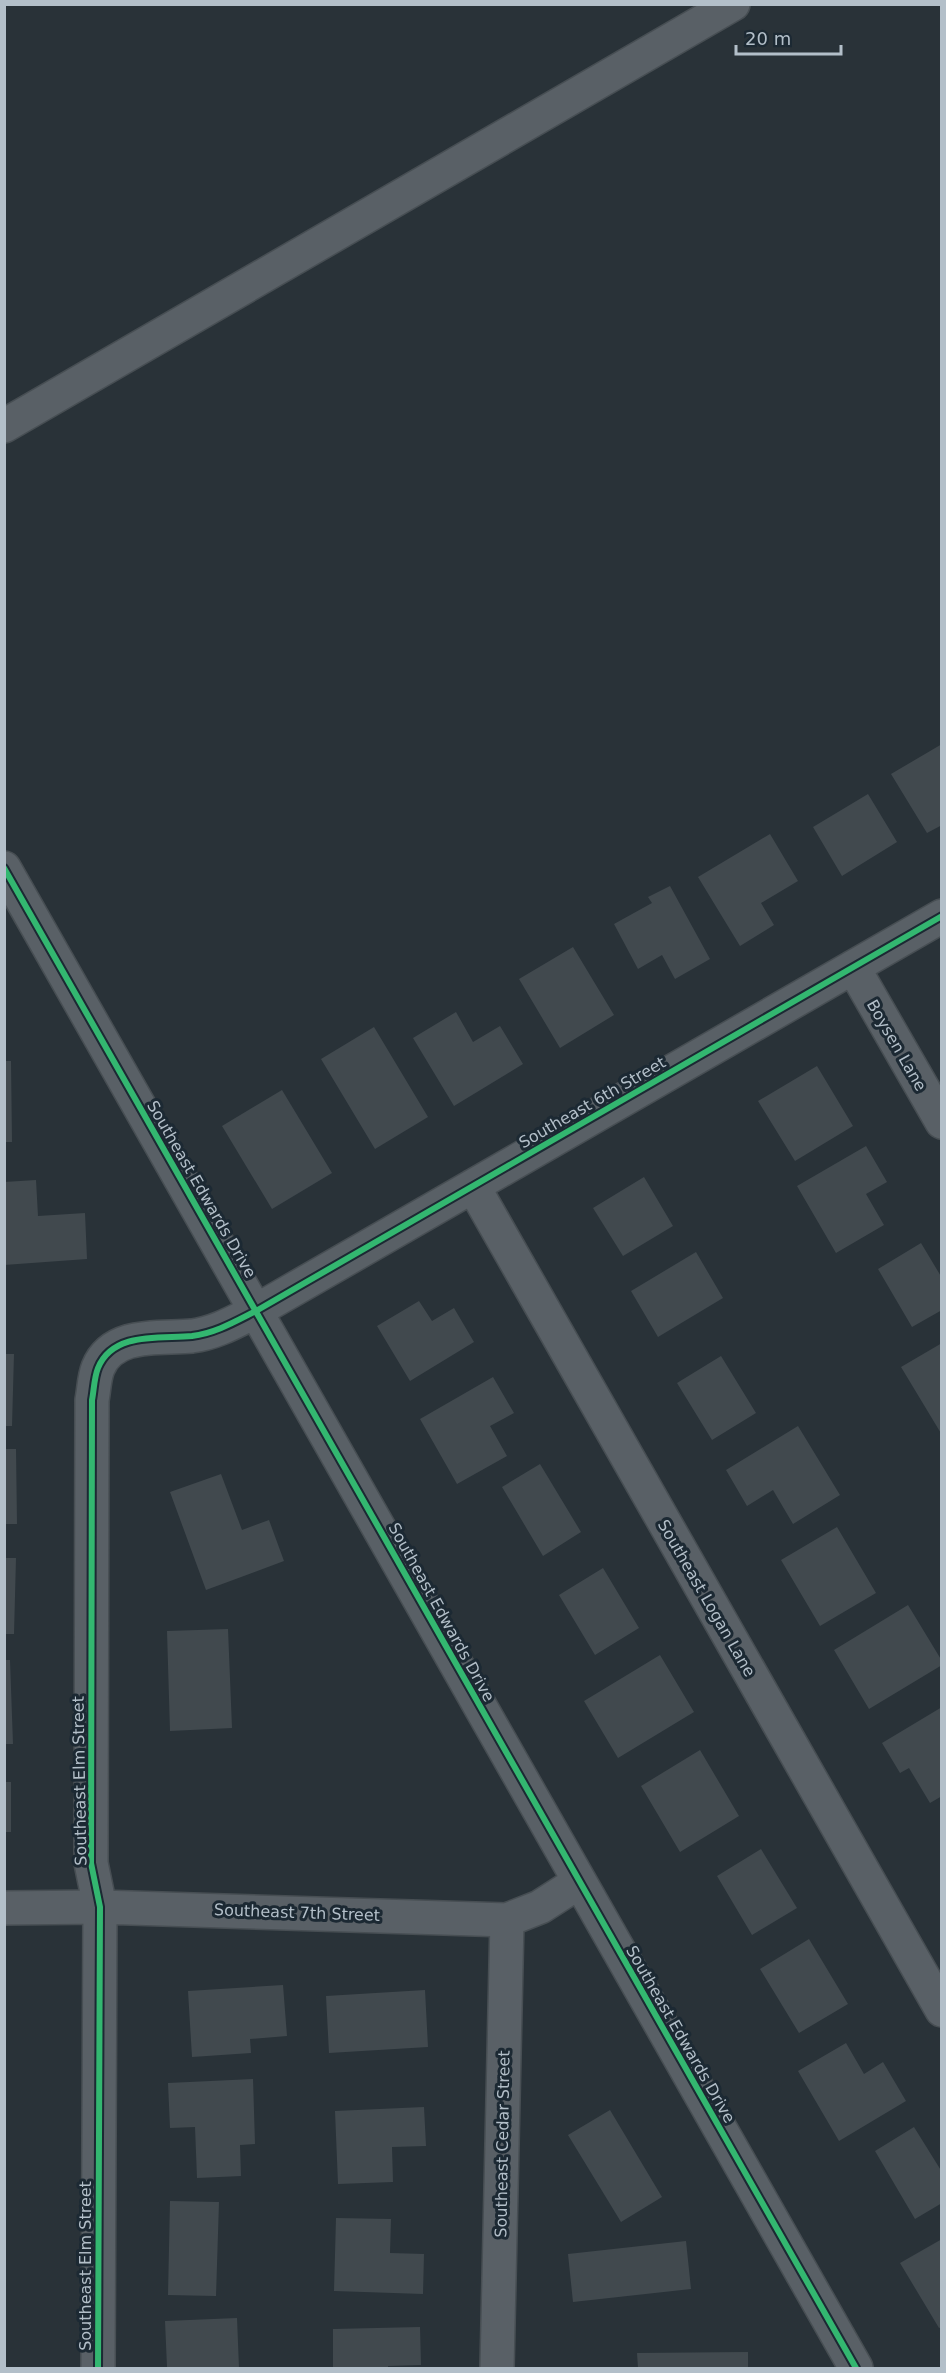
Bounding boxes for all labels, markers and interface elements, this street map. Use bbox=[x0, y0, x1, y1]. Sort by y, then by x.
scale bar bbox=[736, 18, 841, 56]
text: 20 m bbox=[745, 28, 791, 49]
street label: Boysen Lane bbox=[863, 996, 930, 1094]
street label: Southeast 6th Street bbox=[516, 1053, 669, 1152]
street label: Southeast Edwards Drive bbox=[143, 1097, 260, 1281]
street label: Southeast Logan Lane bbox=[654, 1516, 759, 1680]
street label: Southeast Edwards Drive bbox=[384, 1520, 499, 1705]
street label: Southeast Elm Street bbox=[69, 1696, 90, 1866]
street label: Southeast 7th Street bbox=[214, 1900, 380, 1925]
street label: Southeast Edwards Drive bbox=[622, 1942, 739, 2126]
street label: Southeast Cedar Street bbox=[491, 2050, 514, 2238]
street label: Southeast Elm Street bbox=[76, 2181, 95, 2351]

